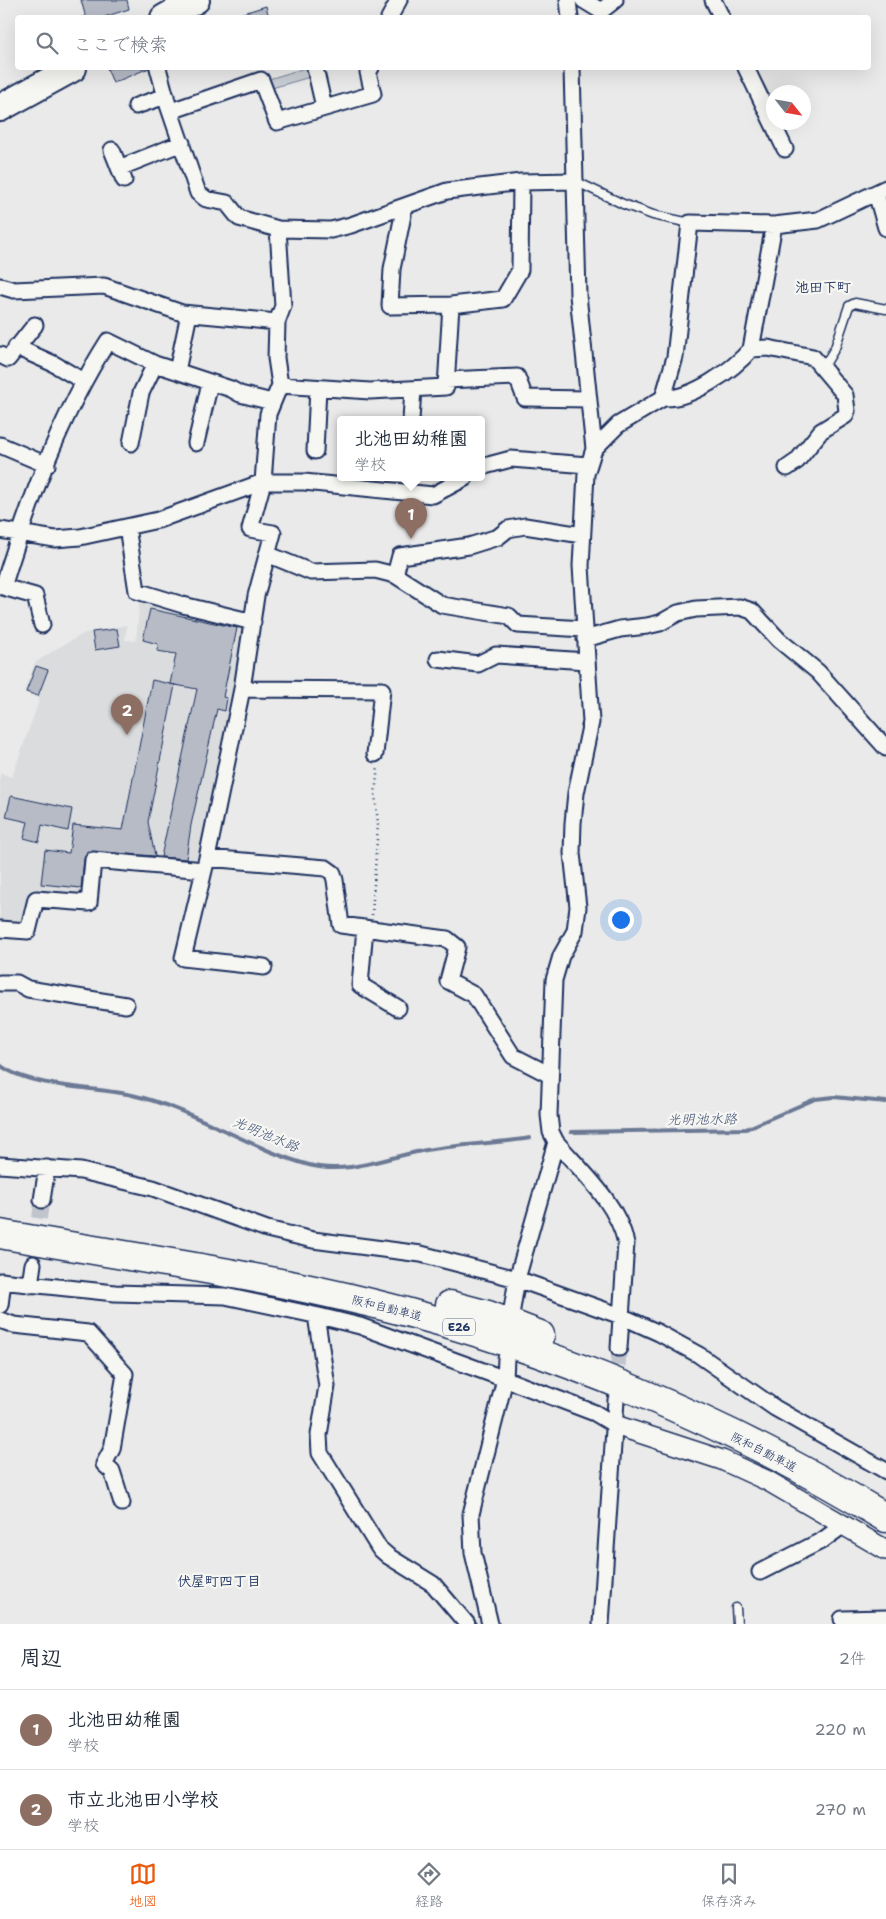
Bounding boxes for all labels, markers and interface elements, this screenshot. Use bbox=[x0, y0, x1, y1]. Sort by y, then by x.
search box bbox=[15, 15, 871, 70]
icon: search bbox=[33, 29, 61, 57]
text: ここで検索 bbox=[73, 32, 168, 57]
north arrow bbox=[766, 85, 811, 130]
district label: 池田下町 bbox=[795, 278, 851, 296]
popup bbox=[337, 416, 485, 481]
text: 北池田幼稚園 bbox=[354, 426, 468, 451]
text: 学校 bbox=[354, 454, 386, 475]
pin: 1 bbox=[395, 498, 427, 539]
pin: 2 bbox=[111, 694, 143, 735]
your location bbox=[608, 907, 634, 933]
water label: 光明池水路 bbox=[667, 1109, 738, 1129]
water label: 光明池水路 bbox=[230, 1112, 303, 1156]
street label: 阪和自動車道 bbox=[350, 1292, 424, 1324]
road number: E26 bbox=[443, 1318, 475, 1335]
street label: 阪和自動車道 bbox=[728, 1429, 800, 1475]
district label: 伏屋町四丁目 bbox=[177, 1572, 261, 1590]
text: 周辺 bbox=[20, 1644, 62, 1672]
text: 2件 bbox=[839, 1648, 866, 1669]
text: 北池田幼稚園 bbox=[67, 1707, 181, 1732]
text: 1 bbox=[32, 1719, 40, 1740]
text: 220 m bbox=[814, 1719, 866, 1740]
text: 学校 bbox=[67, 1735, 99, 1756]
text: 市立北池田小学校 bbox=[67, 1787, 219, 1812]
text: 2 bbox=[30, 1799, 42, 1820]
text: 270 m bbox=[815, 1799, 866, 1820]
text: 学校 bbox=[67, 1815, 99, 1836]
tab: 地図 bbox=[129, 1860, 157, 1910]
tab: 経路 bbox=[415, 1860, 443, 1910]
tab: 保存済み bbox=[701, 1860, 757, 1910]

